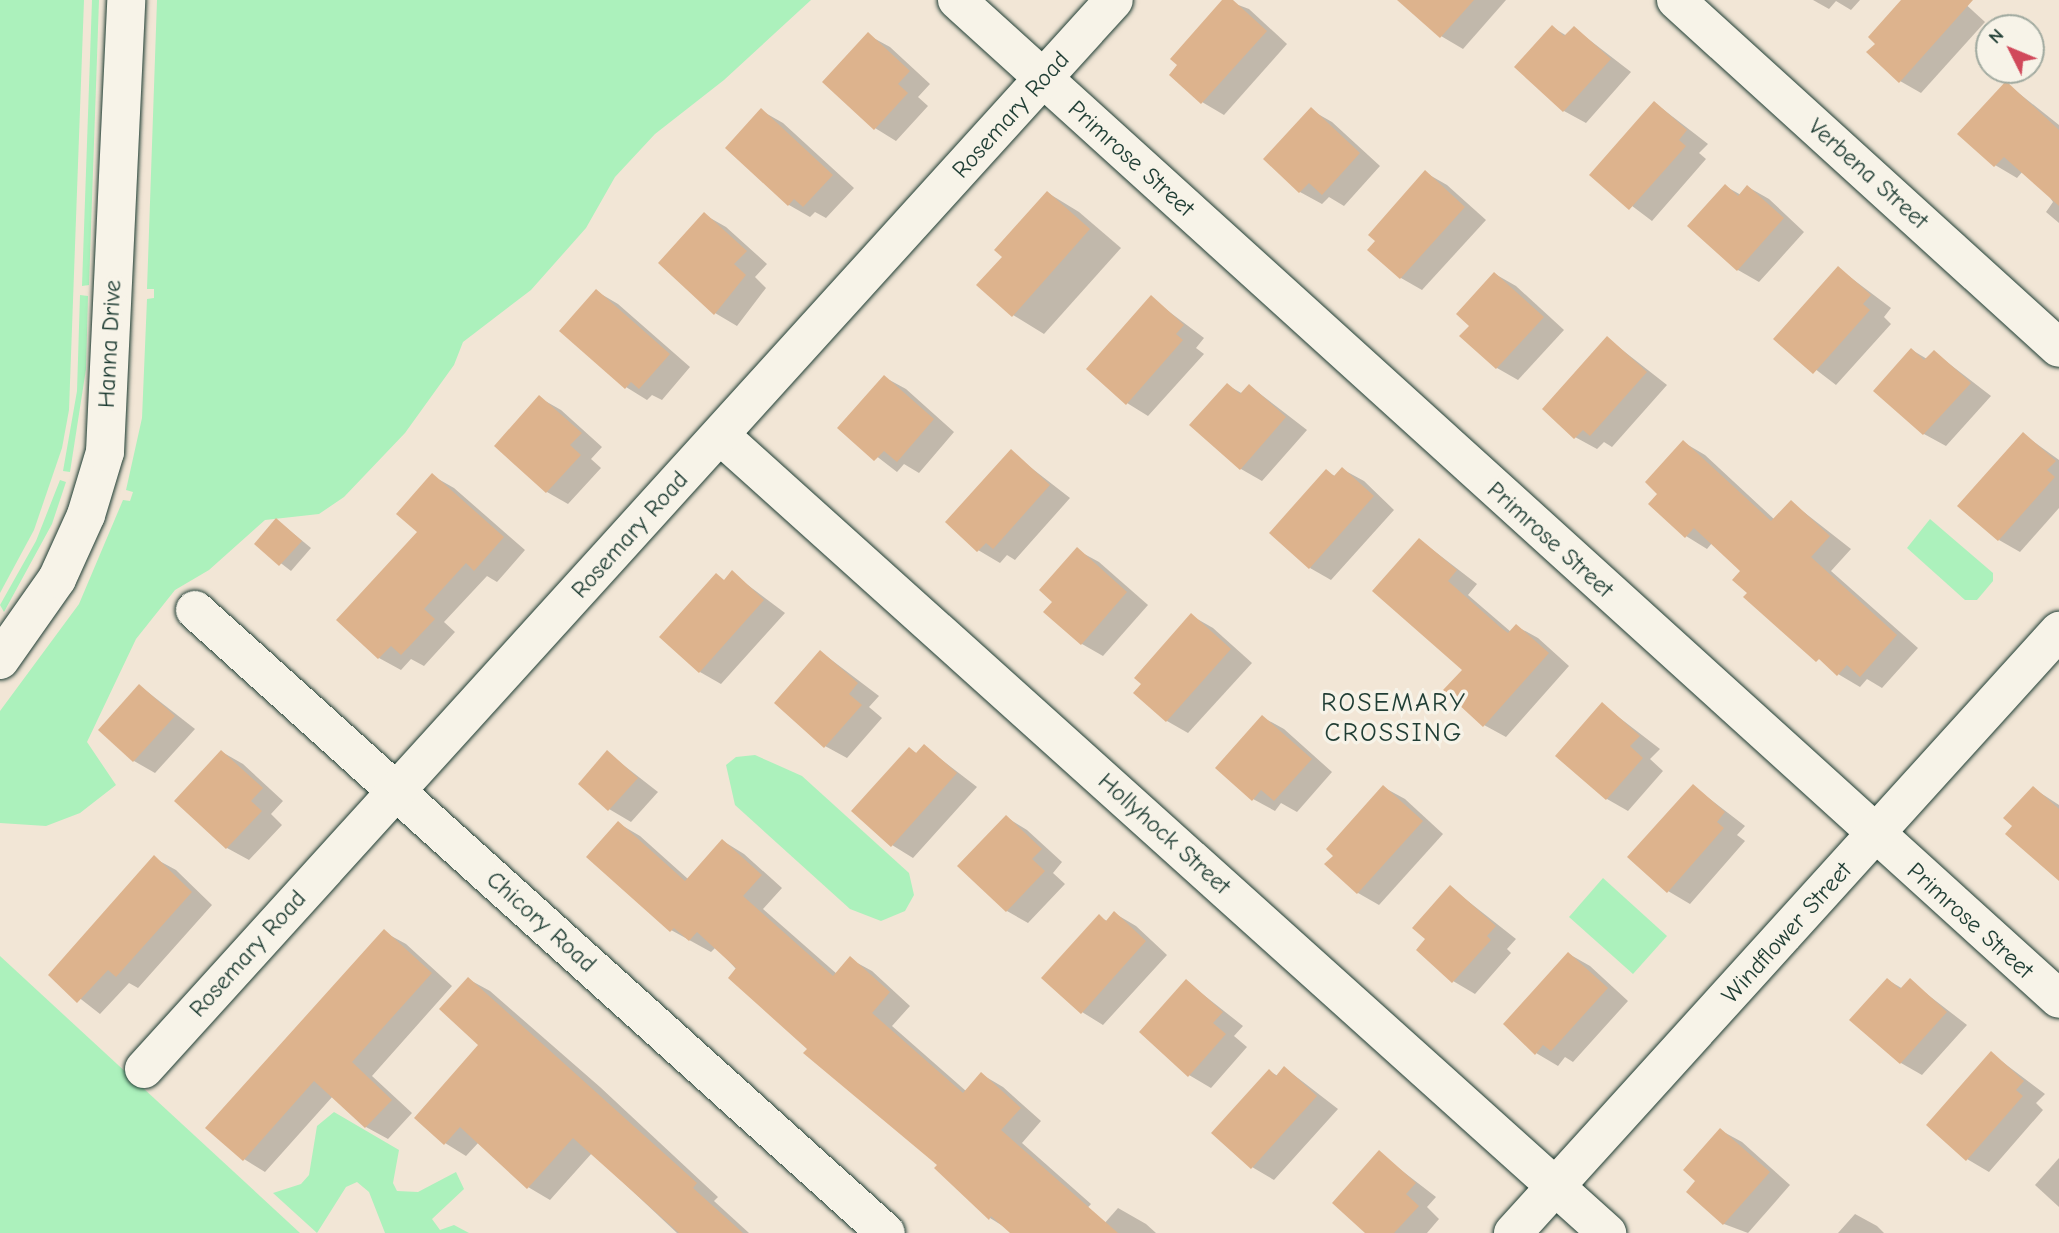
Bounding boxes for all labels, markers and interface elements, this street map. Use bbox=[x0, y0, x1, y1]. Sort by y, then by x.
north arrow bbox=[1975, 14, 2045, 84]
text: N bbox=[1984, 24, 2008, 48]
street label: Rosemary Road bbox=[947, 46, 1075, 184]
street label: Primrose Street bbox=[1062, 95, 1200, 223]
street label: Verbena Street bbox=[1802, 113, 1934, 235]
street label: Hanna Drive bbox=[92, 279, 128, 409]
street label: Rosemary Road bbox=[566, 466, 694, 604]
street label: Primrose Street bbox=[1481, 476, 1619, 604]
district label: ROSEMARY CROSSING bbox=[1322, 688, 1466, 750]
street label: Hollyhock Street bbox=[1092, 767, 1236, 901]
street label: Windflower Street bbox=[1716, 856, 1858, 1010]
street label: Primrose Street bbox=[1901, 857, 2039, 985]
street label: Chicory Road bbox=[480, 865, 602, 979]
street label: Rosemary Road bbox=[184, 885, 312, 1023]

